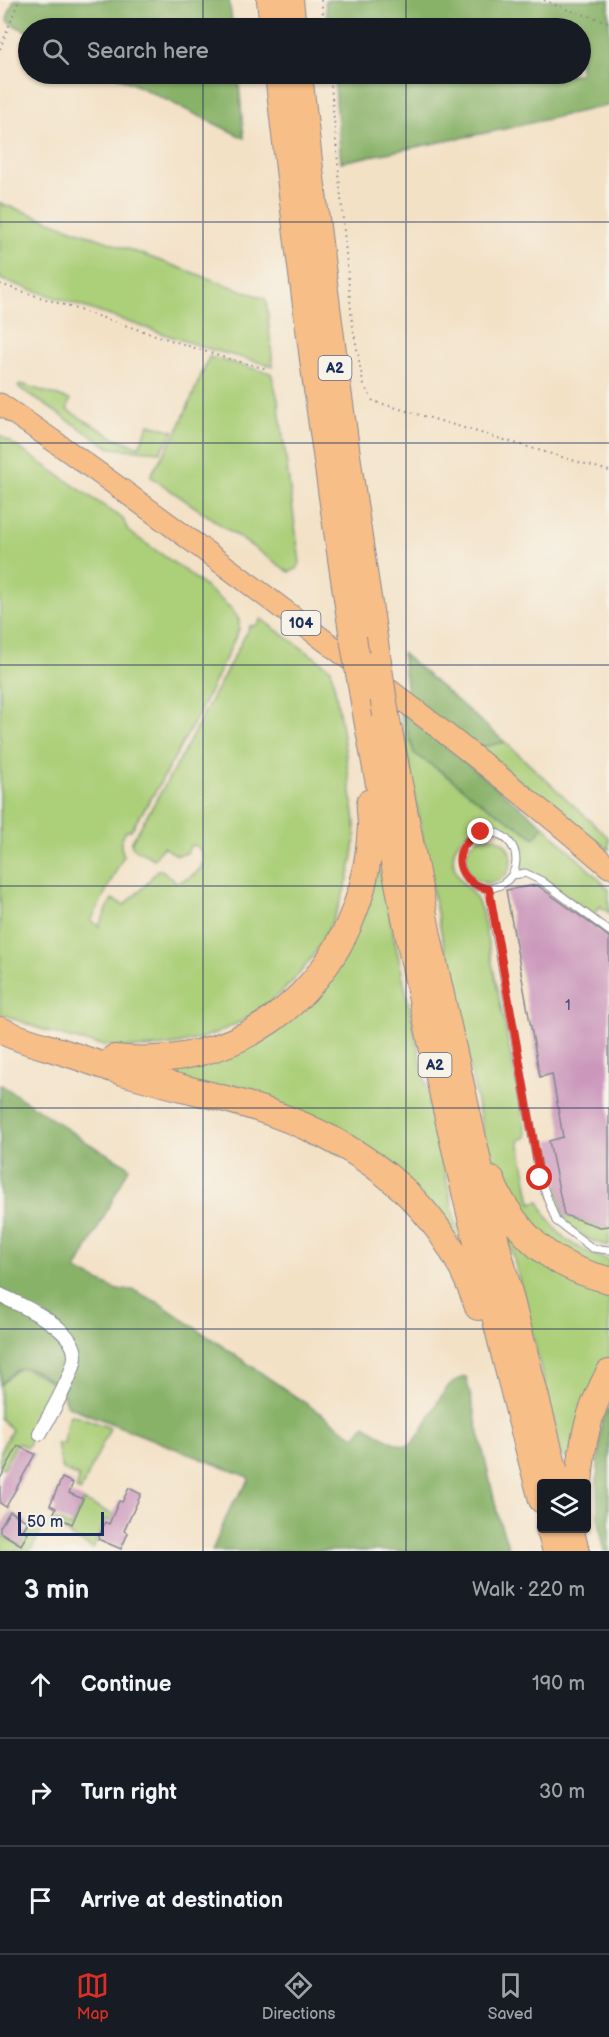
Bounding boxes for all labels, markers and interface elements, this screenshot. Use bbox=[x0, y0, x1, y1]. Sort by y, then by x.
search box bbox=[18, 18, 591, 84]
icon: search bbox=[39, 35, 72, 68]
text: Search here bbox=[87, 38, 209, 65]
road number: A2 bbox=[318, 356, 352, 380]
road number: 104 bbox=[282, 611, 320, 635]
route end bbox=[467, 818, 493, 844]
house number: 1 bbox=[565, 997, 571, 1014]
road number: A2 bbox=[418, 1053, 452, 1077]
route start bbox=[526, 1164, 552, 1190]
map controls bbox=[537, 1479, 591, 1533]
button: layers bbox=[537, 1479, 591, 1533]
scale bar bbox=[18, 1509, 104, 1536]
text: 50 m bbox=[27, 1513, 63, 1532]
text: 3 min bbox=[24, 1575, 89, 1606]
text: Walk · 220 m bbox=[472, 1578, 585, 1602]
icon: ahead bbox=[24, 1668, 57, 1701]
text: Continue bbox=[81, 1671, 171, 1698]
text: 190 m bbox=[532, 1672, 585, 1696]
icon: right bbox=[24, 1776, 57, 1809]
text: Turn right bbox=[81, 1779, 177, 1806]
text: 30 m bbox=[539, 1780, 585, 1804]
icon: arrive bbox=[24, 1884, 57, 1917]
text: Arrive at destination bbox=[81, 1887, 283, 1914]
tab: Map bbox=[76, 1969, 109, 2024]
tab: Directions bbox=[262, 1969, 335, 2024]
tab: Saved bbox=[488, 1969, 533, 2024]

